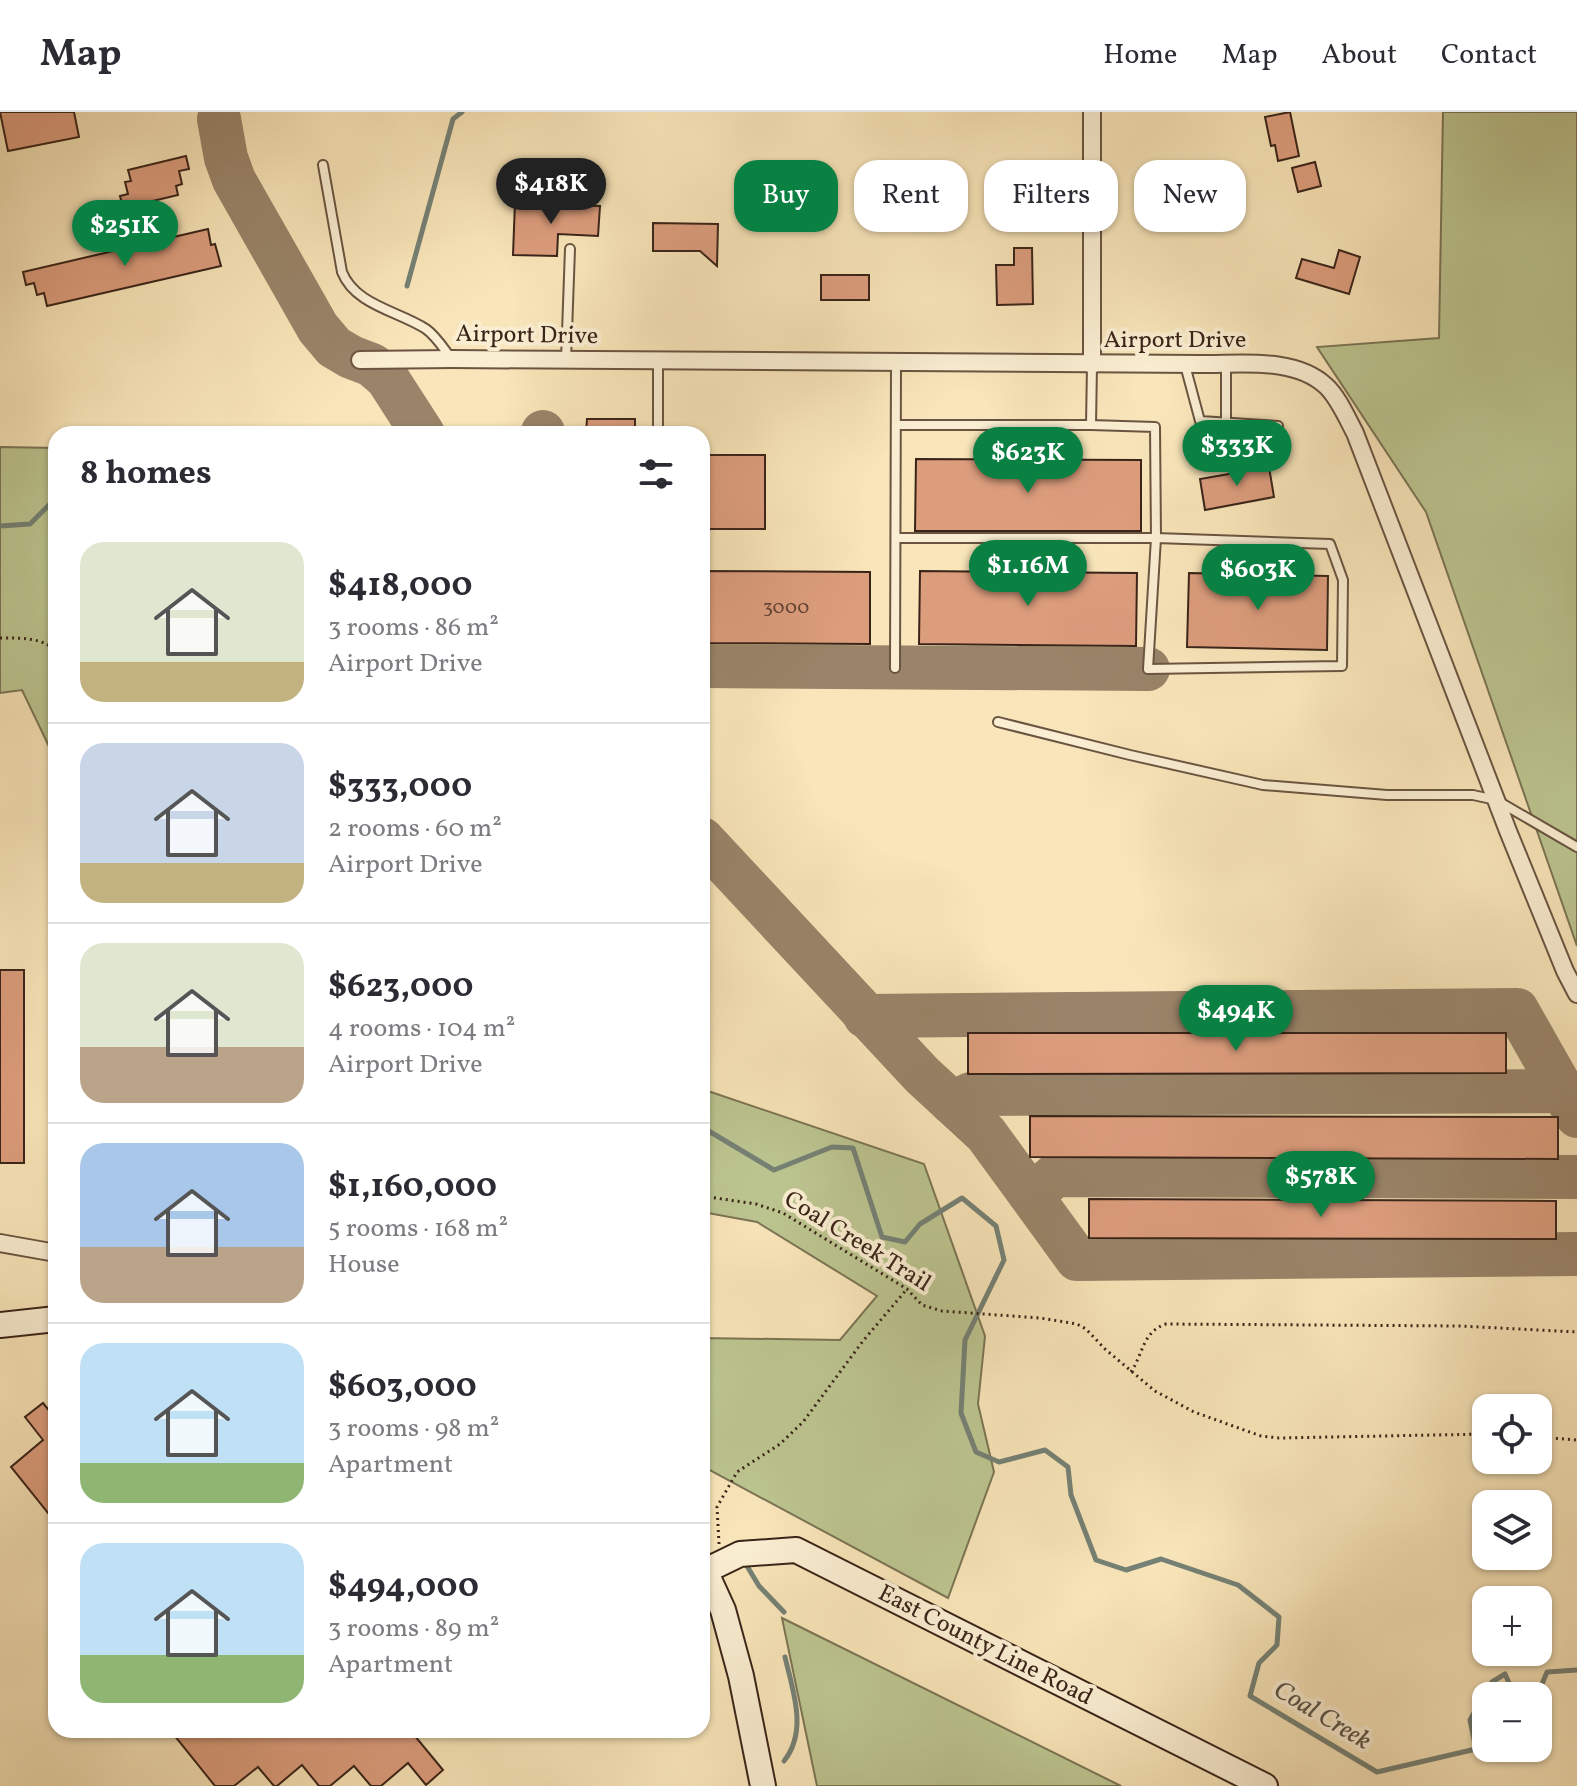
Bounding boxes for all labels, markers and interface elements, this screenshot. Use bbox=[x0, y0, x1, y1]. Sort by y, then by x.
text: Map bbox=[40, 29, 121, 82]
text: Home bbox=[1103, 36, 1177, 75]
text: Map bbox=[1221, 36, 1277, 75]
text: About bbox=[1321, 36, 1397, 75]
text: Contact bbox=[1441, 36, 1537, 75]
pin: $418K bbox=[495, 158, 607, 226]
chip: Buy bbox=[734, 160, 838, 232]
chip: Rent bbox=[854, 160, 968, 232]
chip: Filters bbox=[984, 160, 1118, 232]
chip: New bbox=[1134, 160, 1246, 232]
text: $418K bbox=[514, 166, 588, 202]
pin: $251K bbox=[69, 200, 181, 268]
text: $251K bbox=[90, 208, 160, 244]
street label: Airport Drive bbox=[455, 318, 599, 354]
street label: Airport Drive bbox=[1104, 324, 1246, 358]
pin: $333K bbox=[1181, 420, 1293, 488]
pin: $623K bbox=[972, 427, 1084, 495]
text: $333K bbox=[1201, 428, 1273, 464]
text: $623K bbox=[991, 435, 1065, 471]
text: 8 homes bbox=[80, 451, 212, 498]
icon: filters bbox=[634, 452, 678, 496]
pin: $1.16M bbox=[963, 540, 1093, 608]
pin: $603K bbox=[1202, 544, 1314, 612]
text: $1.16M bbox=[987, 548, 1069, 584]
text: $603K bbox=[1220, 552, 1296, 588]
text: $418,000 bbox=[328, 563, 473, 610]
icon: home bbox=[144, 574, 240, 670]
house number: 3000 bbox=[763, 594, 809, 622]
text: 3 rooms · 86 m² bbox=[328, 610, 499, 646]
text: Airport Drive bbox=[328, 646, 482, 682]
text: $333,000 bbox=[328, 764, 472, 811]
icon: home bbox=[144, 775, 240, 871]
text: 2 rooms · 60 m² bbox=[328, 811, 502, 847]
text: Airport Drive bbox=[328, 847, 482, 883]
text: $623,000 bbox=[328, 964, 473, 1011]
icon: home bbox=[144, 975, 240, 1071]
pin: $494K bbox=[1180, 985, 1292, 1053]
text: $494K bbox=[1197, 993, 1275, 1029]
text: 4 rooms · 104 m² bbox=[328, 1011, 515, 1047]
text: Airport Drive bbox=[328, 1047, 482, 1083]
pin: $578K bbox=[1265, 1151, 1377, 1219]
text: $578K bbox=[1285, 1159, 1357, 1195]
text: $1,160,000 bbox=[328, 1164, 497, 1211]
icon: home bbox=[144, 1175, 240, 1271]
street label: Coal Creek Trail bbox=[777, 1183, 937, 1301]
text: 5 rooms · 168 m² bbox=[328, 1211, 508, 1247]
text: House bbox=[328, 1247, 400, 1283]
text: $603,000 bbox=[328, 1364, 477, 1411]
icon: home bbox=[144, 1375, 240, 1471]
map controls bbox=[1472, 1394, 1552, 1762]
button: locate bbox=[1472, 1394, 1552, 1474]
text: 3 rooms · 98 m² bbox=[328, 1411, 499, 1447]
text: Apartment bbox=[328, 1447, 453, 1483]
button: layers bbox=[1472, 1490, 1552, 1570]
text: $494,000 bbox=[328, 1564, 479, 1611]
icon: home bbox=[144, 1575, 240, 1671]
street label: East County Line Road bbox=[872, 1577, 1098, 1715]
button: + bbox=[1472, 1586, 1552, 1666]
text: 3 rooms · 89 m² bbox=[328, 1611, 499, 1647]
text: Apartment bbox=[328, 1647, 453, 1683]
water label: Coal Creek bbox=[1266, 1673, 1378, 1759]
button: − bbox=[1472, 1682, 1552, 1762]

